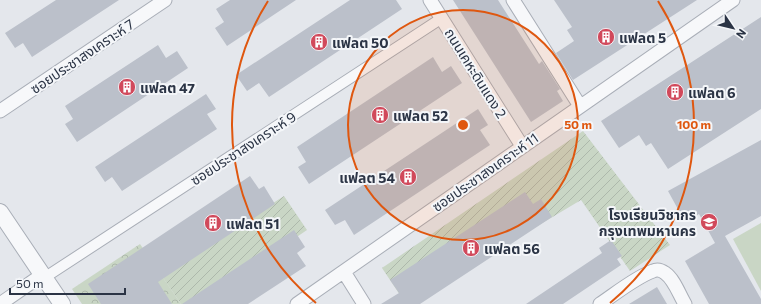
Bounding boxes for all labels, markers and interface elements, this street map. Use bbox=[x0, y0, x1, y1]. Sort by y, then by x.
north arrow bbox=[713, 8, 753, 48]
street label: ซอยประชาสงเคราะห์ 7 bbox=[27, 15, 137, 97]
street label: ถนนเคหะดินแดง 2 bbox=[442, 25, 511, 121]
building icon: แฟลต 5 bbox=[596, 27, 616, 47]
text: N bbox=[734, 27, 749, 41]
place label: แฟลต 5 bbox=[619, 29, 666, 46]
building icon: แฟลต 50 bbox=[309, 32, 329, 52]
place label: แฟลต 50 bbox=[332, 34, 389, 51]
building icon: แฟลต 47 bbox=[117, 77, 137, 97]
place label: แฟลต 47 bbox=[140, 79, 195, 96]
building icon: แฟลต 6 bbox=[665, 82, 685, 102]
place label: แฟลต 6 bbox=[688, 84, 736, 101]
building icon: แฟลต 52 bbox=[370, 105, 390, 125]
place label: แฟลต 52 bbox=[393, 107, 448, 124]
street label: ซอยประชาสงเคราะห์ 9 bbox=[187, 108, 299, 188]
text: 50 m bbox=[564, 117, 592, 131]
text: 100 m bbox=[677, 117, 711, 131]
centre of rings bbox=[456, 118, 470, 132]
street label: ซอยประชาสงเคราะห์ 11 bbox=[429, 129, 541, 215]
building icon: แฟลต 54 bbox=[398, 167, 418, 187]
place label: แฟลต 54 bbox=[339, 169, 395, 186]
place label: โรงเรียนวิชากร กรุงเทพมหานคร bbox=[599, 206, 696, 240]
school or university icon: โรงเรียนวิชากร กรุงเทพมหานคร bbox=[699, 212, 719, 232]
building icon: แฟลต 51 bbox=[203, 213, 223, 233]
place label: แฟลต 51 bbox=[226, 215, 280, 232]
building icon: แฟลต 56 bbox=[461, 238, 481, 258]
place label: แฟลต 56 bbox=[484, 240, 540, 257]
scale bar bbox=[10, 270, 125, 296]
text: 50 m bbox=[16, 276, 44, 290]

